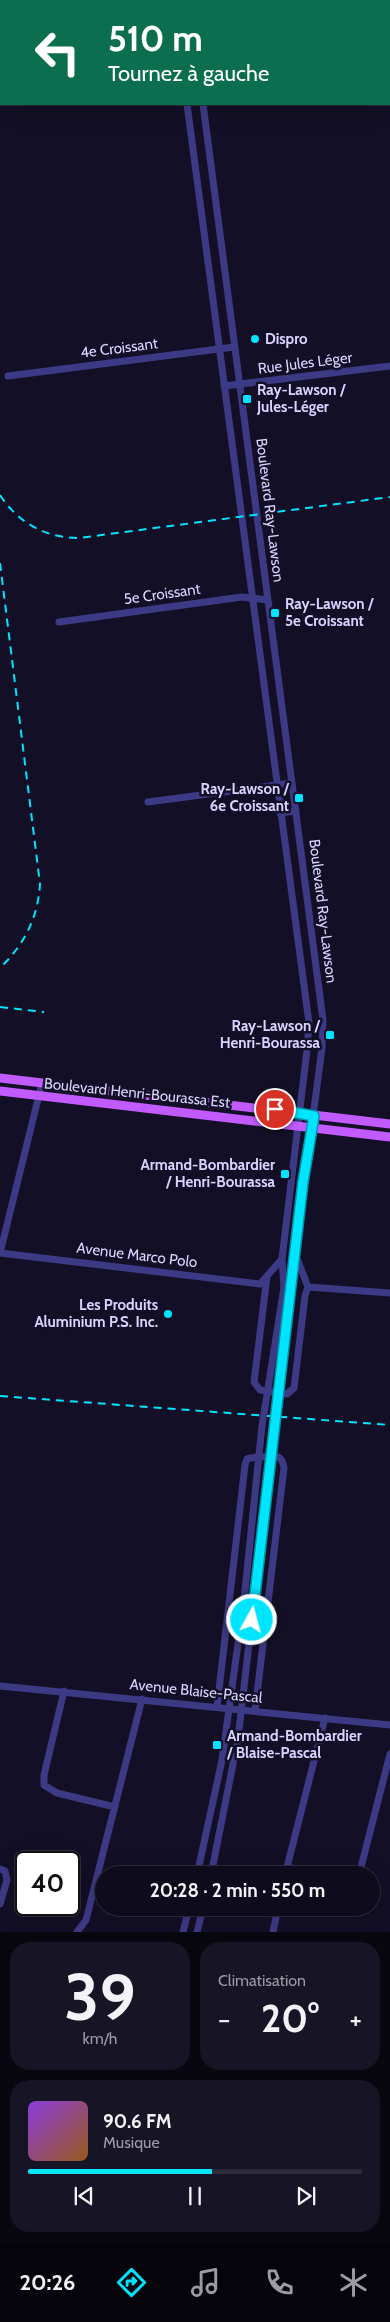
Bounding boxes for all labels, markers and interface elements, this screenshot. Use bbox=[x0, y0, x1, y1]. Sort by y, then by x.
text: 510 m bbox=[108, 17, 203, 60]
icon: left bbox=[25, 20, 90, 85]
text: Tournez à gauche bbox=[108, 60, 269, 87]
place label: Dispro bbox=[265, 330, 308, 348]
marker: Dispro bbox=[249, 333, 261, 345]
street label: 4e Croissant bbox=[79, 334, 159, 362]
street label: Rue Jules Léger bbox=[257, 348, 353, 378]
place label: Ray-Lawson / Jules-Léger bbox=[256, 381, 346, 416]
marker: Ray-Lawson / Jules-Léger bbox=[241, 393, 253, 405]
street label: Boulevard Ray-Lawson bbox=[252, 437, 288, 583]
street label: 5e Croissant bbox=[123, 580, 201, 608]
place label: Ray-Lawson / 5e Croissant bbox=[285, 595, 374, 630]
marker: Ray-Lawson / 5e Croissant bbox=[269, 607, 281, 619]
place label: Ray-Lawson / 6e Croissant bbox=[201, 780, 290, 815]
marker: Ray-Lawson / 6e Croissant bbox=[293, 792, 305, 804]
street label: Boulevard Ray-Lawson bbox=[305, 838, 341, 984]
place label: Ray-Lawson / Henri-Bourassa bbox=[220, 1017, 321, 1052]
marker: Ray-Lawson / Henri-Bourassa bbox=[324, 1029, 336, 1041]
street label: Boulevard Henri-Bourassa Est bbox=[43, 1074, 231, 1112]
pin bbox=[254, 1088, 296, 1130]
icon: arrive bbox=[261, 1095, 289, 1123]
place label: Armand-Bombardier / Henri-Bourassa bbox=[140, 1156, 276, 1191]
marker: Armand-Bombardier / Henri-Bourassa bbox=[279, 1168, 291, 1180]
street label: Avenue Marco Polo bbox=[76, 1239, 198, 1271]
place label: Les Produits Aluminium P.S. Inc. bbox=[34, 1296, 158, 1331]
marker: Les Produits Aluminium P.S. Inc. bbox=[162, 1308, 174, 1320]
position arrow bbox=[225, 1593, 277, 1645]
street label: Avenue Blaise-Pascal bbox=[129, 1675, 264, 1707]
place label: Armand-Bombardier / Blaise-Pascal bbox=[226, 1727, 362, 1762]
marker: Armand-Bombardier / Blaise-Pascal bbox=[211, 1739, 223, 1751]
speed limit sign: 40 bbox=[15, 1851, 80, 1916]
text: 20:28 · 2 min · 550 m bbox=[150, 1879, 325, 1902]
text: 39 bbox=[64, 1957, 136, 2036]
text: Climatisation bbox=[218, 1971, 306, 1990]
text: 20° bbox=[261, 1995, 319, 2042]
text: − bbox=[218, 2002, 230, 2036]
text: + bbox=[350, 2002, 362, 2036]
text: km/h bbox=[82, 2029, 118, 2048]
text: 90.6 FM bbox=[103, 2110, 172, 2133]
text: Musique bbox=[103, 2133, 160, 2152]
icon: previous bbox=[70, 2182, 98, 2210]
icon: pause bbox=[181, 2182, 209, 2210]
icon: next bbox=[292, 2182, 320, 2210]
icon: directions bbox=[114, 2265, 149, 2300]
icon: music bbox=[188, 2265, 223, 2300]
icon: phone bbox=[262, 2265, 297, 2300]
icon: climate bbox=[336, 2265, 371, 2300]
text: 20:26 bbox=[19, 2269, 75, 2296]

